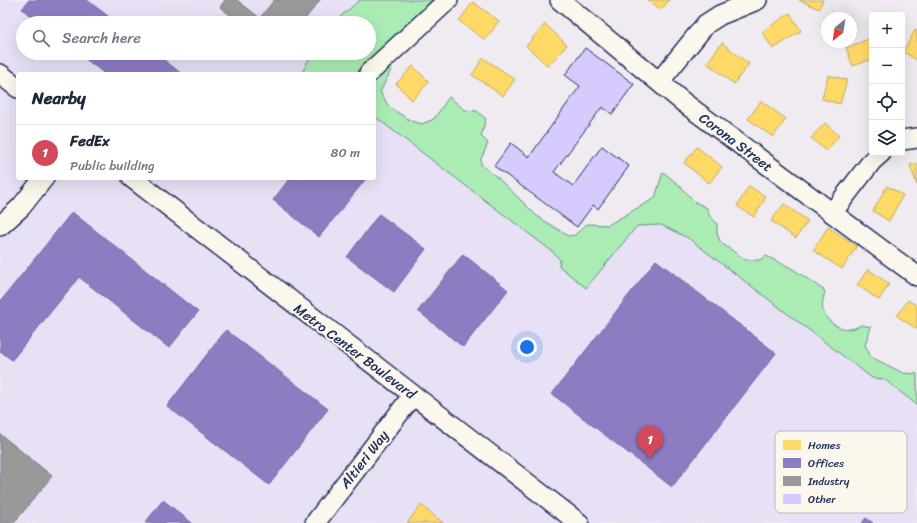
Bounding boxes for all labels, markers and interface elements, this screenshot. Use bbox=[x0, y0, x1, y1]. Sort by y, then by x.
north arrow bbox=[821, 12, 857, 48]
map controls bbox=[869, 12, 905, 156]
button: + bbox=[869, 12, 905, 48]
search box bbox=[16, 16, 376, 60]
text: Search here bbox=[62, 25, 141, 51]
icon: search bbox=[30, 27, 52, 49]
button: − bbox=[869, 48, 905, 84]
text: Nearby bbox=[32, 83, 86, 113]
button: locate bbox=[869, 84, 905, 120]
street label: Corona Street bbox=[693, 106, 778, 179]
button: layers bbox=[869, 120, 905, 156]
text: FedEx bbox=[70, 128, 110, 154]
text: 1 bbox=[42, 141, 48, 164]
text: 80 m bbox=[331, 141, 360, 164]
text: Public building bbox=[70, 154, 155, 177]
street label: Metro Center Boulevard bbox=[288, 297, 423, 407]
your location bbox=[517, 337, 537, 357]
street label: Altieri Way bbox=[333, 424, 396, 495]
pin: 1 bbox=[637, 426, 663, 459]
legend bbox=[775, 431, 907, 513]
text: Homes bbox=[808, 436, 841, 455]
text: Offices bbox=[808, 454, 845, 473]
text: Industry bbox=[807, 472, 850, 491]
text: Other bbox=[808, 490, 836, 509]

